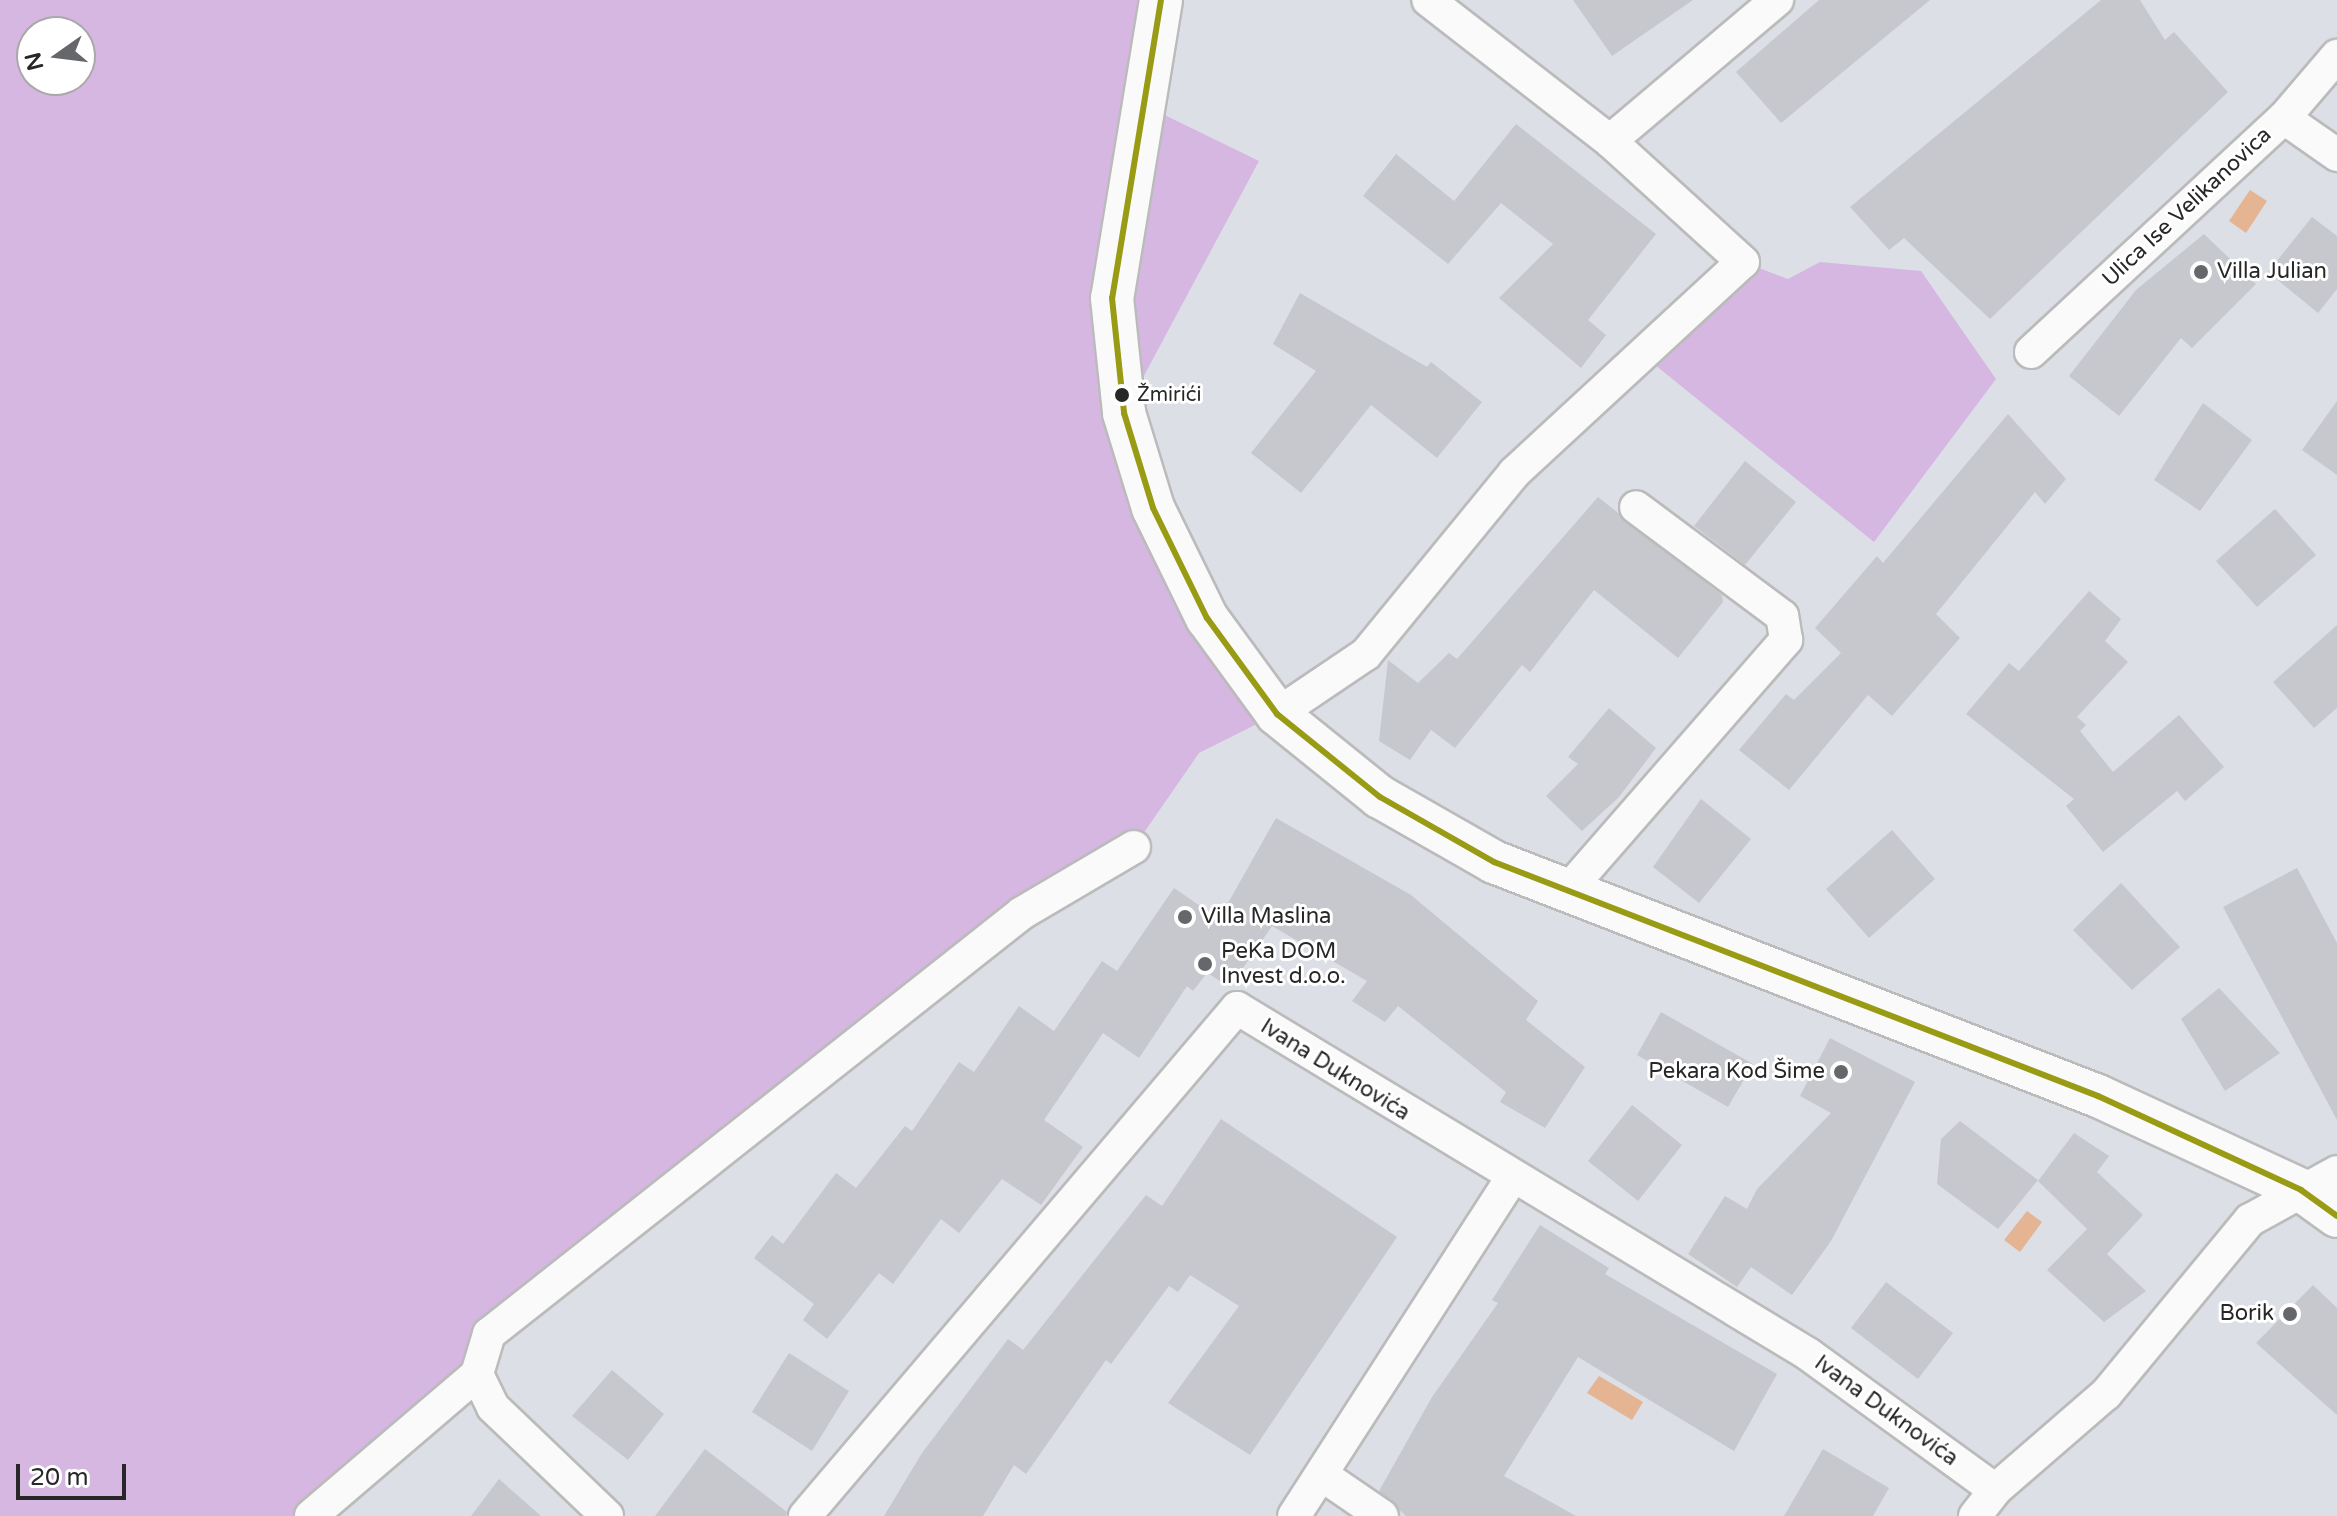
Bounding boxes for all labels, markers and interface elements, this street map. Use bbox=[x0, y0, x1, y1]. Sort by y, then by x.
north arrow bbox=[16, 16, 96, 96]
text: N bbox=[20, 50, 49, 73]
street label: Ulica Ise Velikanovica bbox=[2097, 122, 2277, 292]
place label: Villa Julian bbox=[2217, 259, 2327, 285]
marker: Villa Julian bbox=[2192, 263, 2210, 281]
place label: Žmirići bbox=[1137, 383, 1201, 407]
marker: Žmirići bbox=[1114, 387, 1130, 403]
place label: Villa Maslina bbox=[1201, 904, 1331, 930]
marker: Villa Maslina bbox=[1176, 908, 1194, 926]
place label: PeKa DOM Invest d.o.o. bbox=[1221, 938, 1346, 990]
marker: PeKa DOM Invest d.o.o. bbox=[1196, 955, 1214, 973]
street label: Ivana Duknovića bbox=[1255, 1013, 1415, 1127]
place label: Pekara Kod Šime bbox=[1648, 1059, 1825, 1085]
marker: Pekara Kod Šime bbox=[1832, 1063, 1850, 1081]
place label: Borik bbox=[2220, 1301, 2274, 1327]
marker: Borik bbox=[2281, 1305, 2299, 1323]
street label: Ivana Duknovića bbox=[1809, 1350, 1963, 1472]
scale bar bbox=[20, 1448, 130, 1498]
text: 20 m bbox=[30, 1463, 88, 1492]

